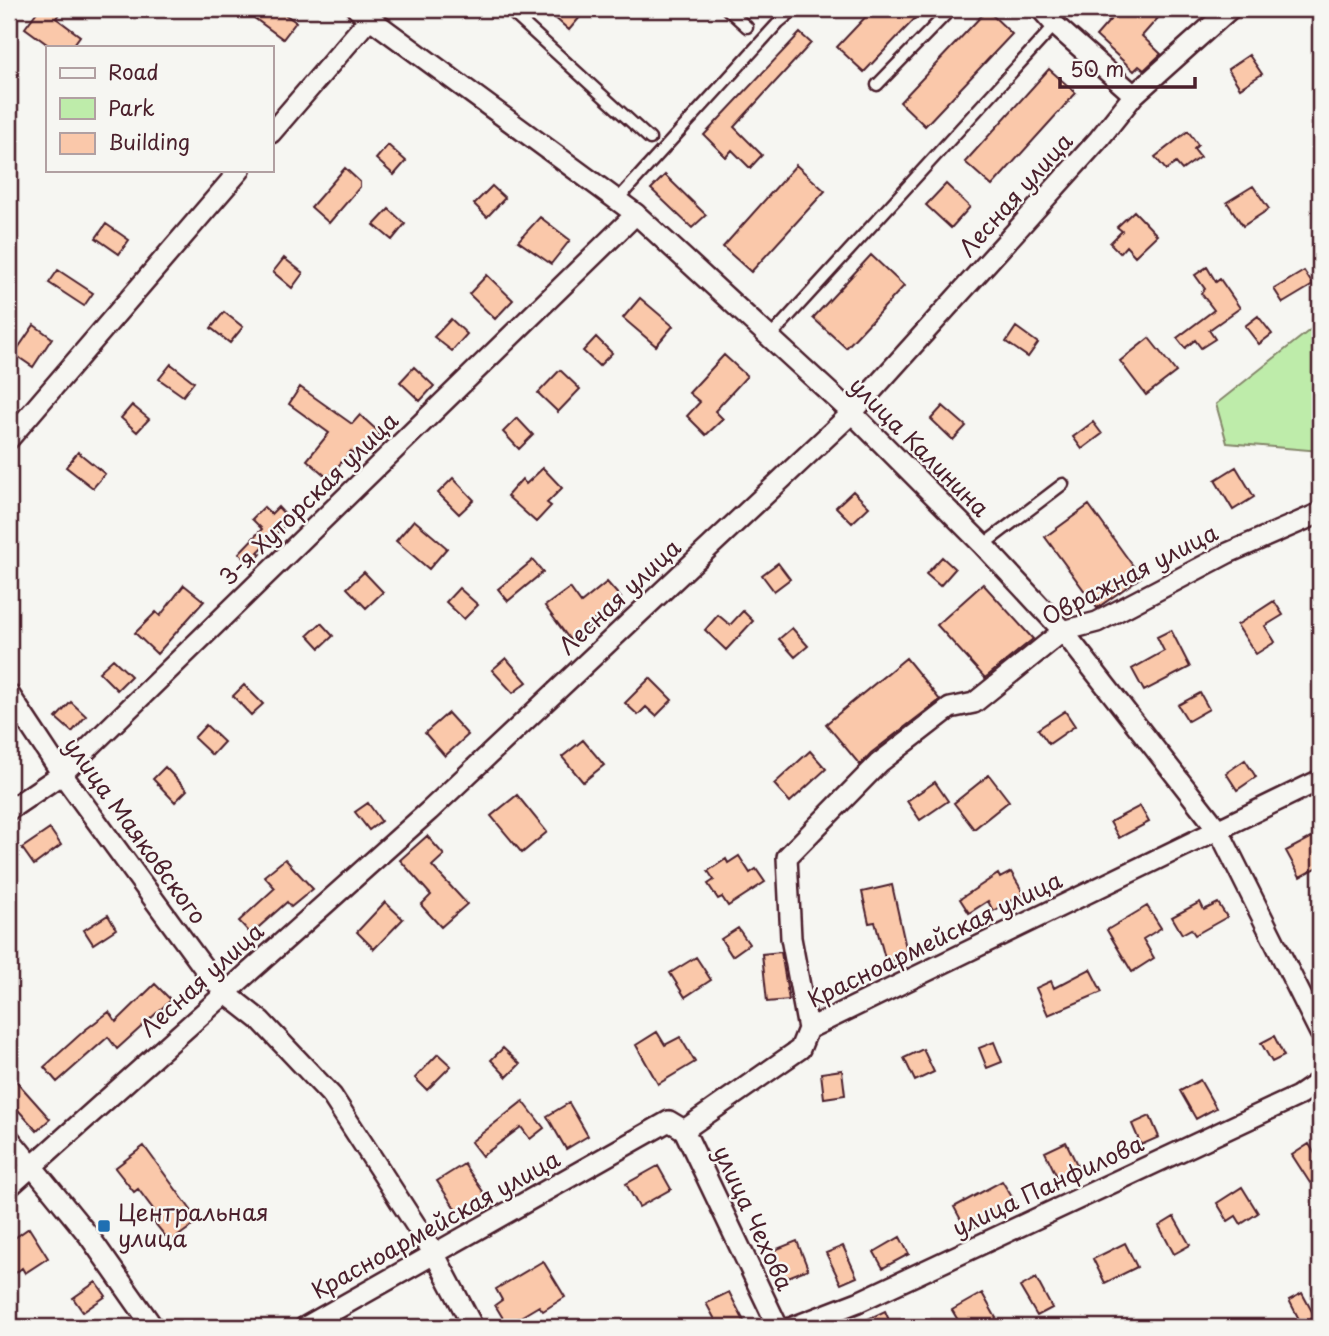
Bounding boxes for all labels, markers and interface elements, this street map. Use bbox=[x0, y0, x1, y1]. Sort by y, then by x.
legend bbox=[46, 46, 273, 172]
scale bar bbox=[1060, 46, 1194, 90]
text: 50 m bbox=[1070, 52, 1124, 84]
text: Road bbox=[108, 55, 159, 87]
text: Park bbox=[108, 91, 155, 123]
street label: Лесная улица bbox=[950, 124, 1081, 264]
text: Building bbox=[108, 125, 190, 157]
street label: улица Калинина bbox=[842, 368, 999, 524]
street label: 3-я Хуторская улица bbox=[211, 403, 406, 593]
street label: Овражная улица bbox=[1035, 514, 1224, 633]
street label: Лесная улица bbox=[550, 529, 688, 662]
street label: улица Маяковского bbox=[56, 729, 216, 931]
street label: Красноармейская улица bbox=[801, 862, 1068, 1016]
street label: Лесная улица bbox=[131, 913, 271, 1044]
street label: улица Панфилова bbox=[946, 1125, 1149, 1244]
street label: улица Чехова bbox=[705, 1139, 804, 1296]
street label: Красноармейская улица bbox=[305, 1140, 566, 1307]
place label: Центральная улица bbox=[118, 1194, 269, 1255]
marker: Центральная улица bbox=[96, 1218, 112, 1234]

